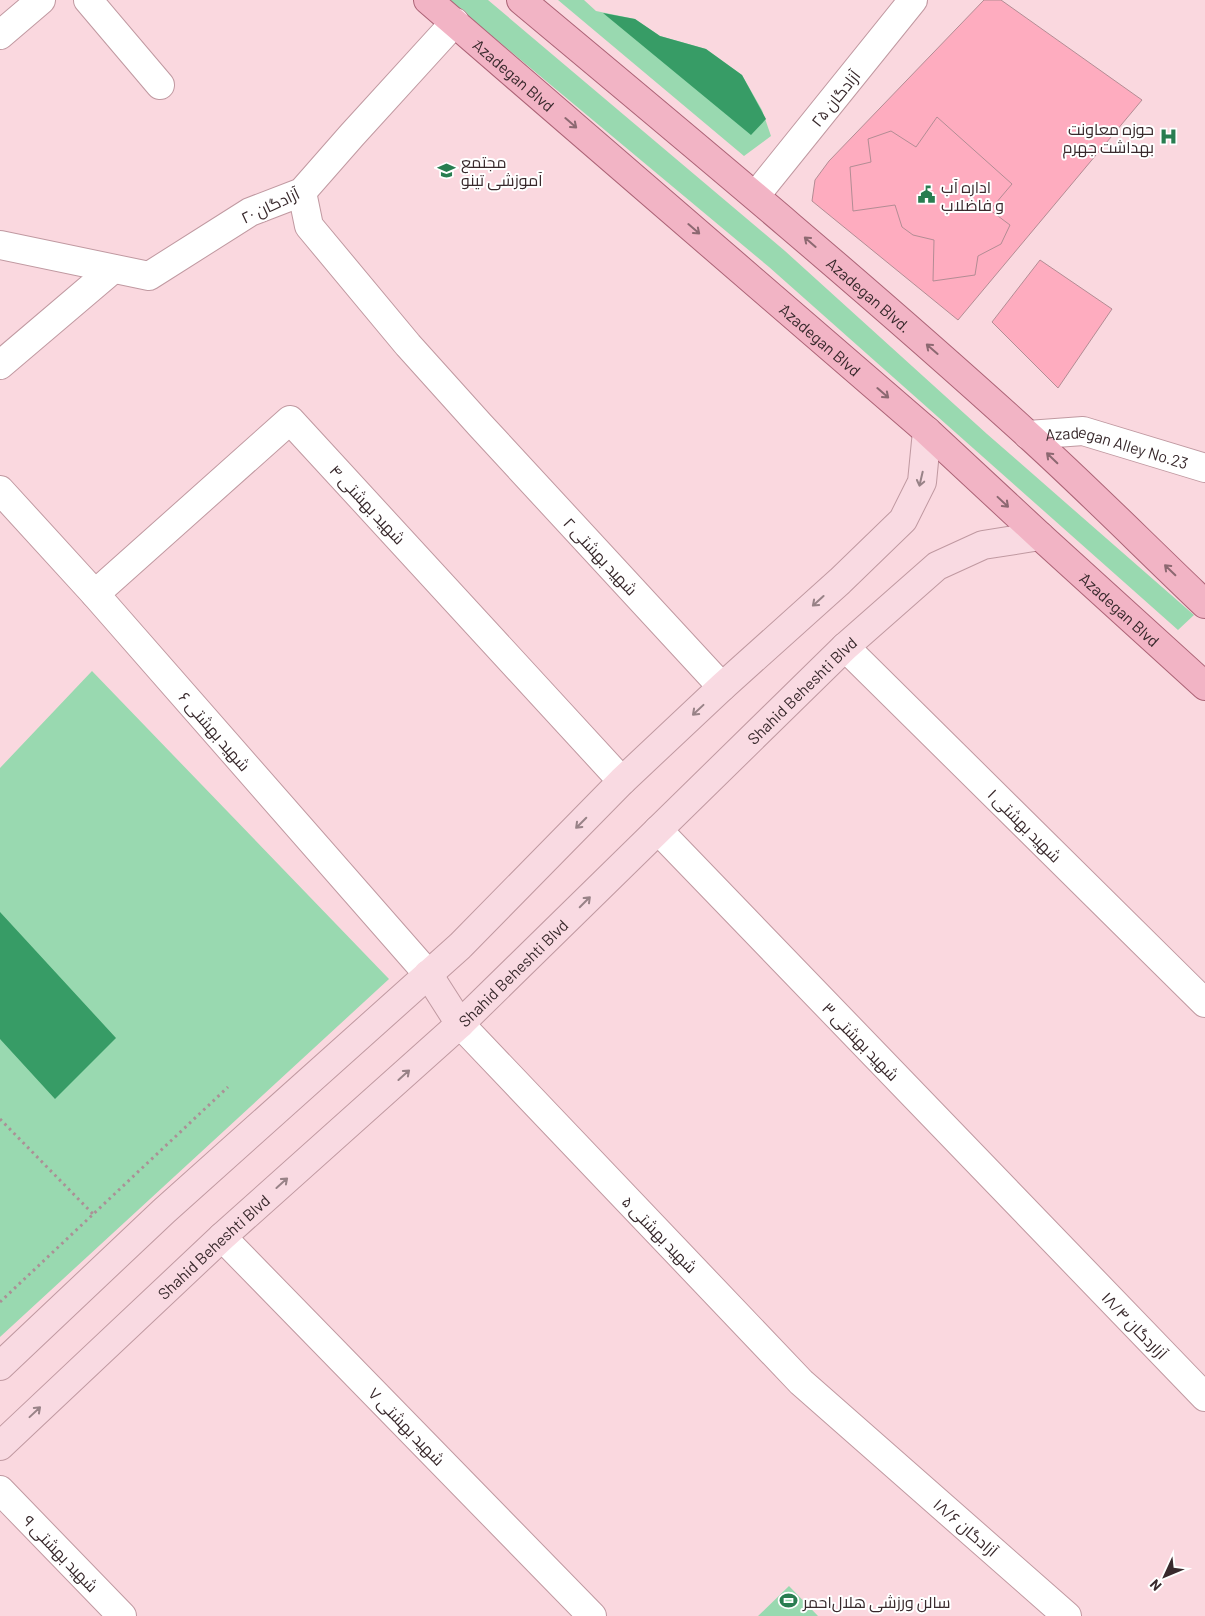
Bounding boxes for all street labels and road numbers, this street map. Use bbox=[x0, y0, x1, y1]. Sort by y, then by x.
street label: َAzadegan Blvd bbox=[470, 34, 559, 115]
street label: آزادگان ۲۵ bbox=[807, 65, 865, 131]
street label: آزادگان ۲۰ bbox=[238, 183, 304, 229]
street label: Azadegan Blvd. bbox=[823, 253, 915, 336]
street label: َAzadegan Blvd bbox=[776, 299, 865, 379]
street label: Azadegan Alley No.23 bbox=[1045, 421, 1191, 472]
street label: شهید بهشتی ۴ bbox=[325, 460, 410, 549]
street label: شهید بهشتی ۲ bbox=[559, 513, 642, 600]
street label: َAzadegan Blvd bbox=[1077, 568, 1164, 650]
street label: Shahid Beheshti Blvd bbox=[743, 632, 860, 747]
street label: شهید بهشتی ۶ bbox=[174, 688, 255, 776]
street label: شهید بهشتی ۱ bbox=[983, 784, 1066, 867]
street label: Shahid Beheshti Blvd bbox=[454, 915, 571, 1030]
street label: شهید بهشتی ۳ bbox=[817, 998, 903, 1086]
street label: Shahid Beheshti Blvd bbox=[153, 1190, 273, 1303]
street label: شهید بهشتی ۵ bbox=[617, 1192, 701, 1278]
street label: آزاردگان ۱۸/۴ bbox=[1097, 1287, 1172, 1364]
street label: شهید بهشتی ۷ bbox=[364, 1383, 449, 1470]
street label: آزادگان ۱۸/۶ bbox=[929, 1494, 1003, 1562]
street label: شهید بهشتی ۹ bbox=[18, 1511, 102, 1597]

